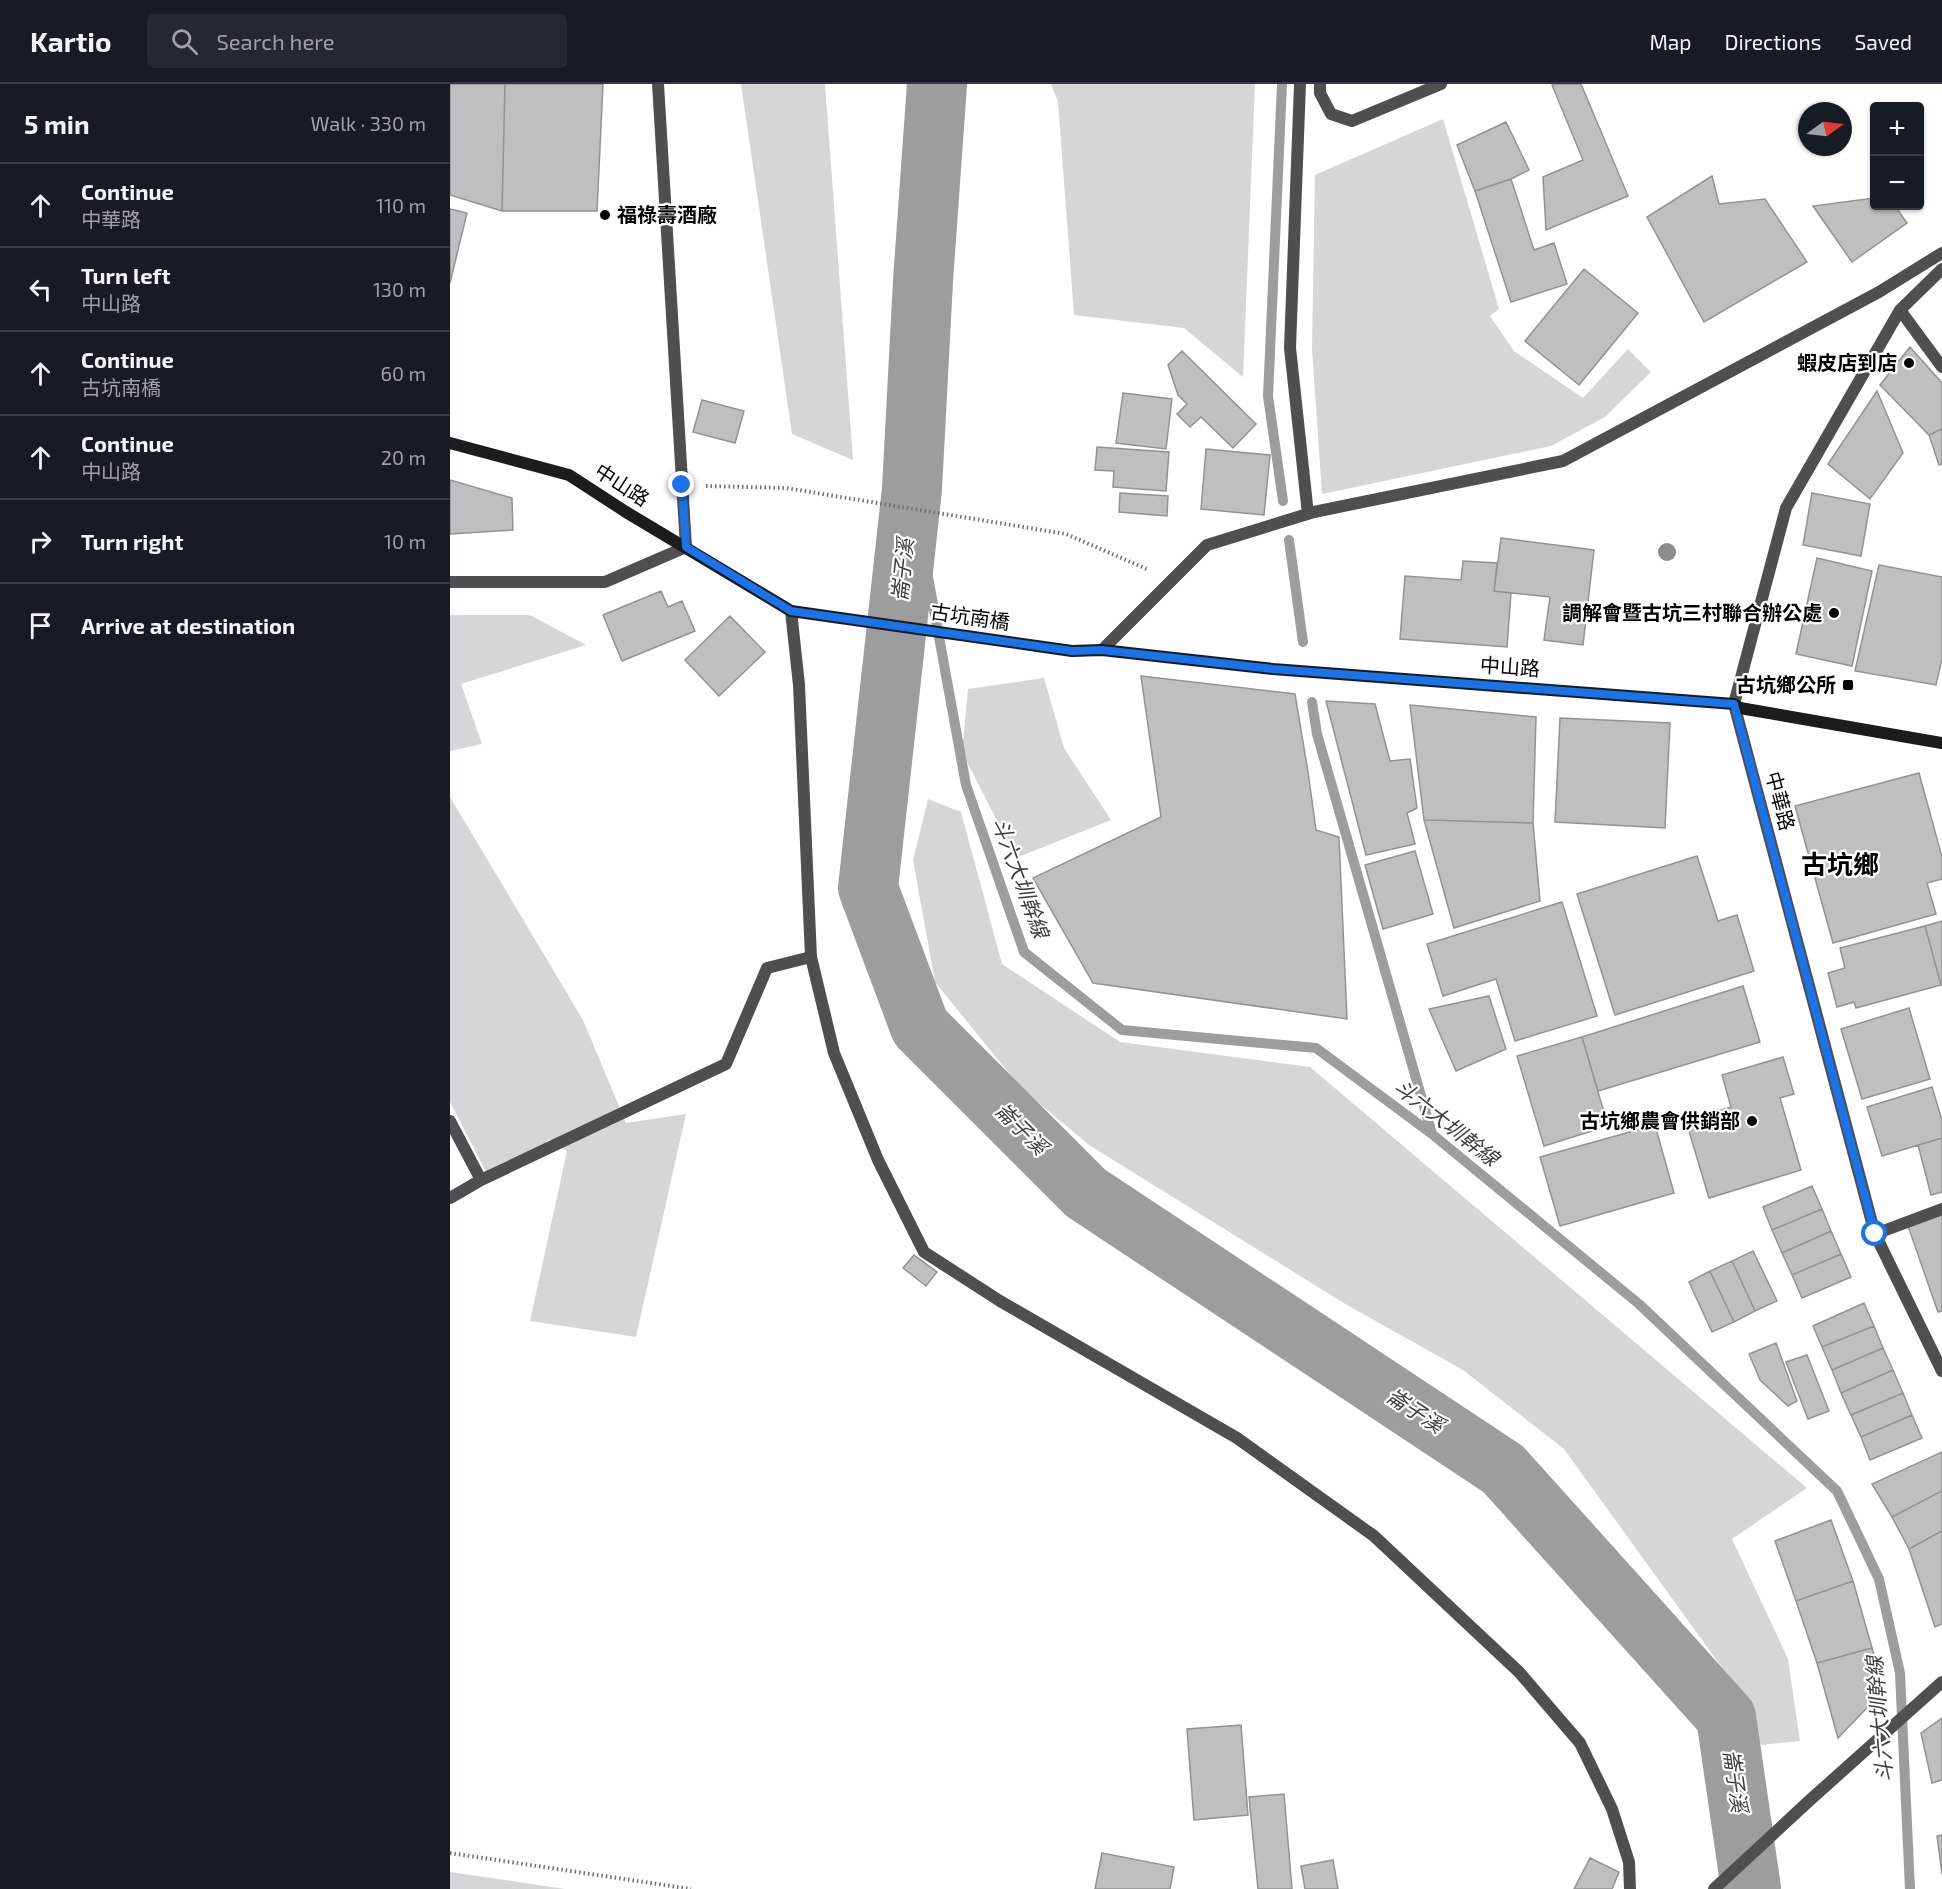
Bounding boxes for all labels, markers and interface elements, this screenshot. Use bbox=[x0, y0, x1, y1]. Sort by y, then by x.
search box bbox=[147, 14, 567, 68]
text: Kartio bbox=[30, 24, 111, 58]
icon: search bbox=[168, 25, 201, 58]
text: Search here bbox=[216, 28, 335, 54]
text: Map bbox=[1649, 29, 1692, 54]
text: Directions bbox=[1725, 29, 1821, 54]
text: Saved bbox=[1854, 29, 1912, 54]
north arrow bbox=[1798, 102, 1852, 156]
map controls bbox=[1870, 102, 1924, 210]
button: + bbox=[1870, 102, 1924, 156]
text: 5 min bbox=[24, 108, 90, 139]
text: Walk · 330 m bbox=[310, 111, 426, 135]
button: − bbox=[1870, 156, 1924, 210]
text: Continue bbox=[81, 178, 174, 204]
icon: ahead bbox=[24, 189, 57, 222]
text: 110 m bbox=[376, 193, 426, 217]
place label: 福祿壽酒廠 bbox=[617, 202, 717, 226]
text: 中華路 bbox=[81, 207, 141, 231]
marker: 福祿壽酒廠 bbox=[598, 208, 612, 222]
text: Turn left bbox=[81, 262, 170, 288]
icon: left bbox=[24, 273, 57, 306]
text: 130 m bbox=[373, 277, 426, 301]
text: 中山路 bbox=[81, 291, 141, 315]
text: Continue bbox=[81, 346, 174, 372]
place label: 蝦皮店到店 bbox=[1797, 350, 1897, 374]
marker: 蝦皮店到店 bbox=[1902, 356, 1916, 370]
icon: ahead bbox=[24, 357, 57, 390]
text: 60 m bbox=[381, 361, 426, 385]
text: 古坑南橋 bbox=[81, 375, 161, 399]
text: Continue bbox=[81, 430, 174, 456]
icon: ahead bbox=[24, 441, 57, 474]
text: 20 m bbox=[381, 445, 426, 469]
street label: 中山路 bbox=[591, 458, 654, 511]
text: 中山路 bbox=[81, 459, 141, 483]
route end bbox=[668, 471, 694, 497]
icon: right bbox=[24, 525, 57, 558]
text: Turn right bbox=[81, 528, 183, 554]
text: 10 m bbox=[384, 529, 426, 553]
water label: 崙子溪 bbox=[886, 534, 918, 602]
street label: 古坑南橋 bbox=[929, 599, 1011, 633]
place label: 調解會暨古坑三村聯合辦公處 bbox=[1562, 600, 1822, 624]
marker: 調解會暨古坑三村聯合辦公處 bbox=[1827, 606, 1841, 620]
icon: arrive bbox=[24, 609, 57, 642]
text: Arrive at destination bbox=[81, 612, 295, 638]
street label: 中山路 bbox=[1479, 652, 1541, 680]
place label: 古坑鄉公所 bbox=[1736, 672, 1836, 696]
marker: 古坑鄉公所 bbox=[1841, 678, 1855, 692]
street label: 中華路 bbox=[1762, 769, 1800, 833]
water label: 斗六大圳幹線 bbox=[988, 814, 1055, 943]
district label: 古坑鄉 bbox=[1801, 848, 1879, 879]
water label: 斗六大圳幹線 bbox=[1390, 1073, 1506, 1172]
water label: 崙子溪 bbox=[991, 1097, 1055, 1161]
place label: 古坑鄉農會供銷部 bbox=[1580, 1108, 1740, 1132]
marker: 古坑鄉農會供銷部 bbox=[1745, 1114, 1759, 1128]
route start bbox=[1861, 1220, 1887, 1246]
water label: 崙子溪 bbox=[1383, 1382, 1452, 1439]
water label: 斗六大圳幹線 bbox=[1860, 1653, 1896, 1783]
water label: 崙子溪 bbox=[1720, 1748, 1754, 1817]

